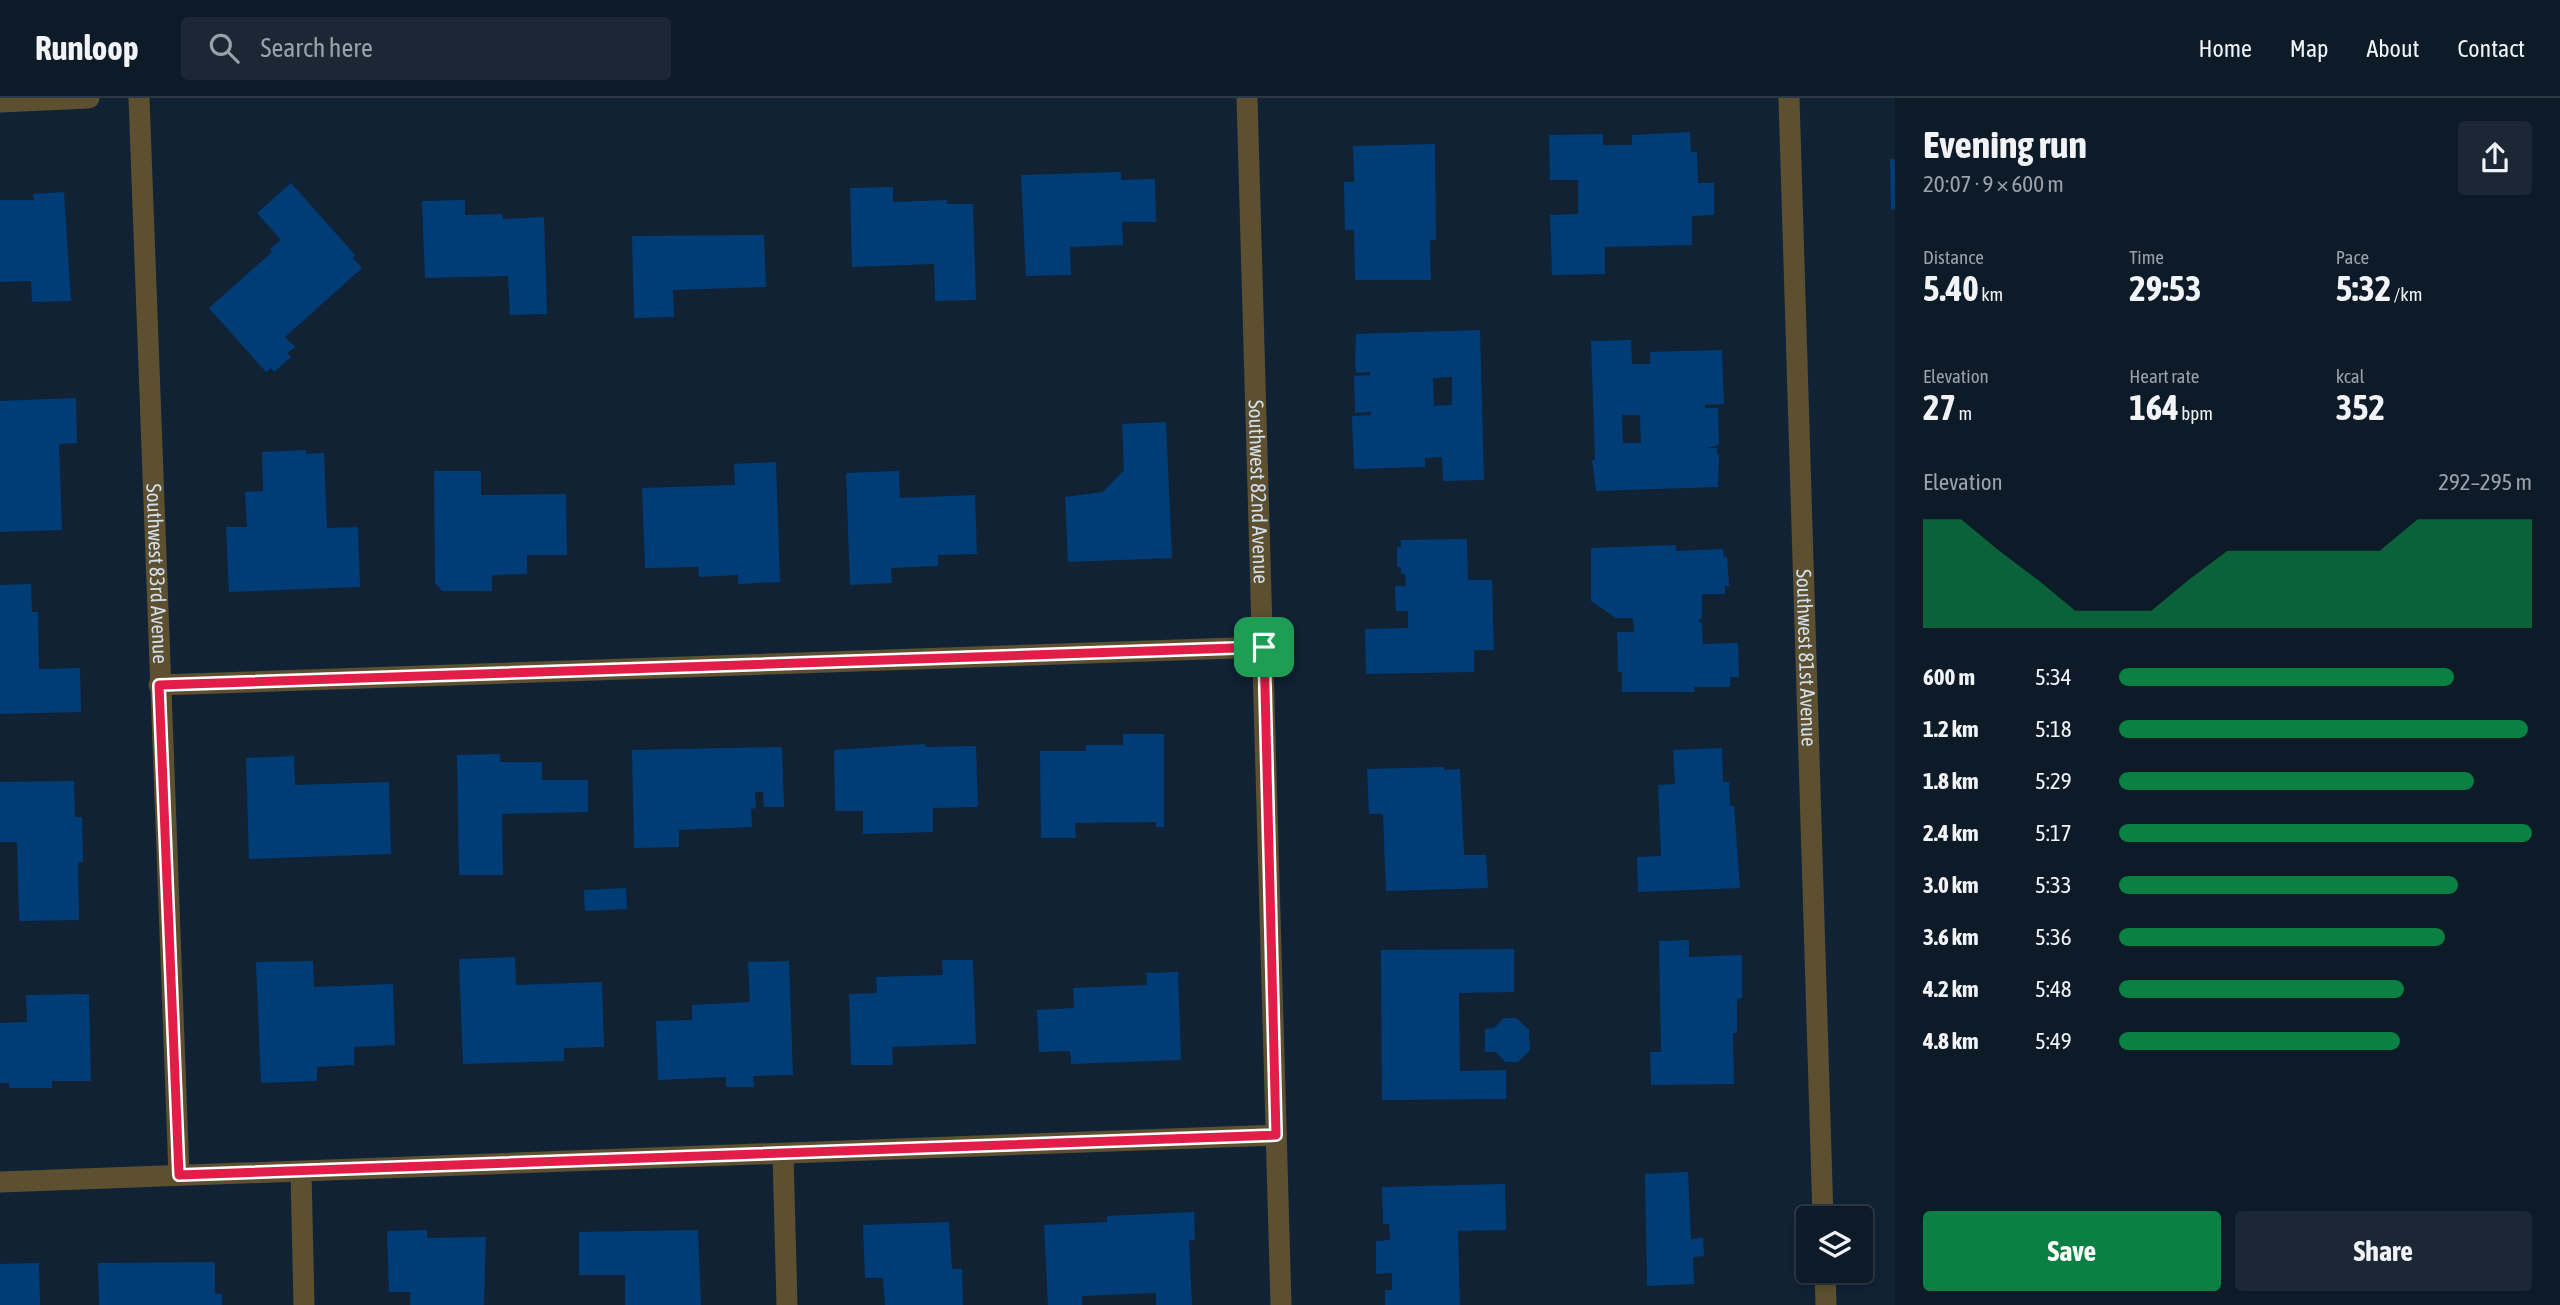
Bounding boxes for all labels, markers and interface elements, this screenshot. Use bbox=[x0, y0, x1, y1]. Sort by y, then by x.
search box bbox=[181, 17, 671, 80]
text: Runloop bbox=[35, 29, 139, 67]
icon: search bbox=[205, 29, 243, 67]
text: Search here bbox=[261, 33, 373, 63]
text: Home bbox=[2198, 35, 2252, 62]
text: Map bbox=[2290, 35, 2328, 62]
text: About bbox=[2366, 35, 2419, 62]
text: Contact bbox=[2457, 35, 2525, 62]
button: share bbox=[2458, 121, 2532, 195]
text: Evening run bbox=[1923, 123, 2087, 166]
text: 20:07 · 9 × 600 m bbox=[1923, 171, 2064, 197]
text: Distance bbox=[1923, 246, 1984, 268]
text: Time bbox=[2129, 246, 2164, 268]
text: Pace bbox=[2336, 246, 2369, 268]
text: 5.40 bbox=[1923, 268, 1979, 308]
text: 29:53 bbox=[2129, 268, 2201, 308]
text: 5:32 bbox=[2336, 268, 2391, 308]
text: km bbox=[1979, 283, 2003, 305]
text: /km bbox=[2391, 283, 2422, 305]
text: Elevation bbox=[1923, 365, 1989, 387]
text: Heart rate bbox=[2129, 365, 2199, 387]
text: kcal bbox=[2336, 365, 2365, 387]
text: 27 bbox=[1923, 387, 1956, 427]
text: 164 bbox=[2129, 387, 2179, 427]
text: 352 bbox=[2336, 387, 2385, 427]
street label: Southwest 82nd Avenue bbox=[1245, 399, 1274, 584]
text: m bbox=[1956, 402, 1972, 424]
text: bpm bbox=[2179, 402, 2213, 424]
text: Elevation bbox=[1923, 469, 2003, 495]
text: 292–295 m bbox=[2438, 469, 2532, 495]
street label: Southwest 83rd Avenue bbox=[142, 483, 173, 664]
street label: Southwest 81st Avenue bbox=[1792, 569, 1822, 747]
pin bbox=[1234, 617, 1294, 677]
icon: arrive bbox=[1245, 628, 1283, 666]
text: 600 m bbox=[1923, 664, 1975, 690]
text: 5:34 bbox=[2035, 664, 2072, 690]
text: 1.2 km bbox=[1923, 716, 1979, 742]
text: 5:18 bbox=[2035, 716, 2072, 742]
text: 1.8 km bbox=[1923, 768, 1979, 794]
text: 5:29 bbox=[2035, 768, 2072, 794]
text: 2.4 km bbox=[1923, 820, 1979, 846]
text: 5:17 bbox=[2035, 820, 2072, 846]
text: 3.0 km bbox=[1923, 872, 1979, 898]
text: 5:33 bbox=[2035, 872, 2072, 898]
text: 3.6 km bbox=[1923, 924, 1979, 950]
text: 5:36 bbox=[2035, 924, 2072, 950]
text: 4.2 km bbox=[1923, 976, 1979, 1002]
text: 5:48 bbox=[2035, 976, 2072, 1002]
text: 4.8 km bbox=[1923, 1028, 1979, 1054]
text: 5:49 bbox=[2035, 1028, 2072, 1054]
map controls bbox=[1796, 1206, 1873, 1283]
button: layers bbox=[1796, 1206, 1873, 1283]
button: Save bbox=[1923, 1211, 2221, 1291]
button: Share bbox=[2235, 1211, 2532, 1291]

